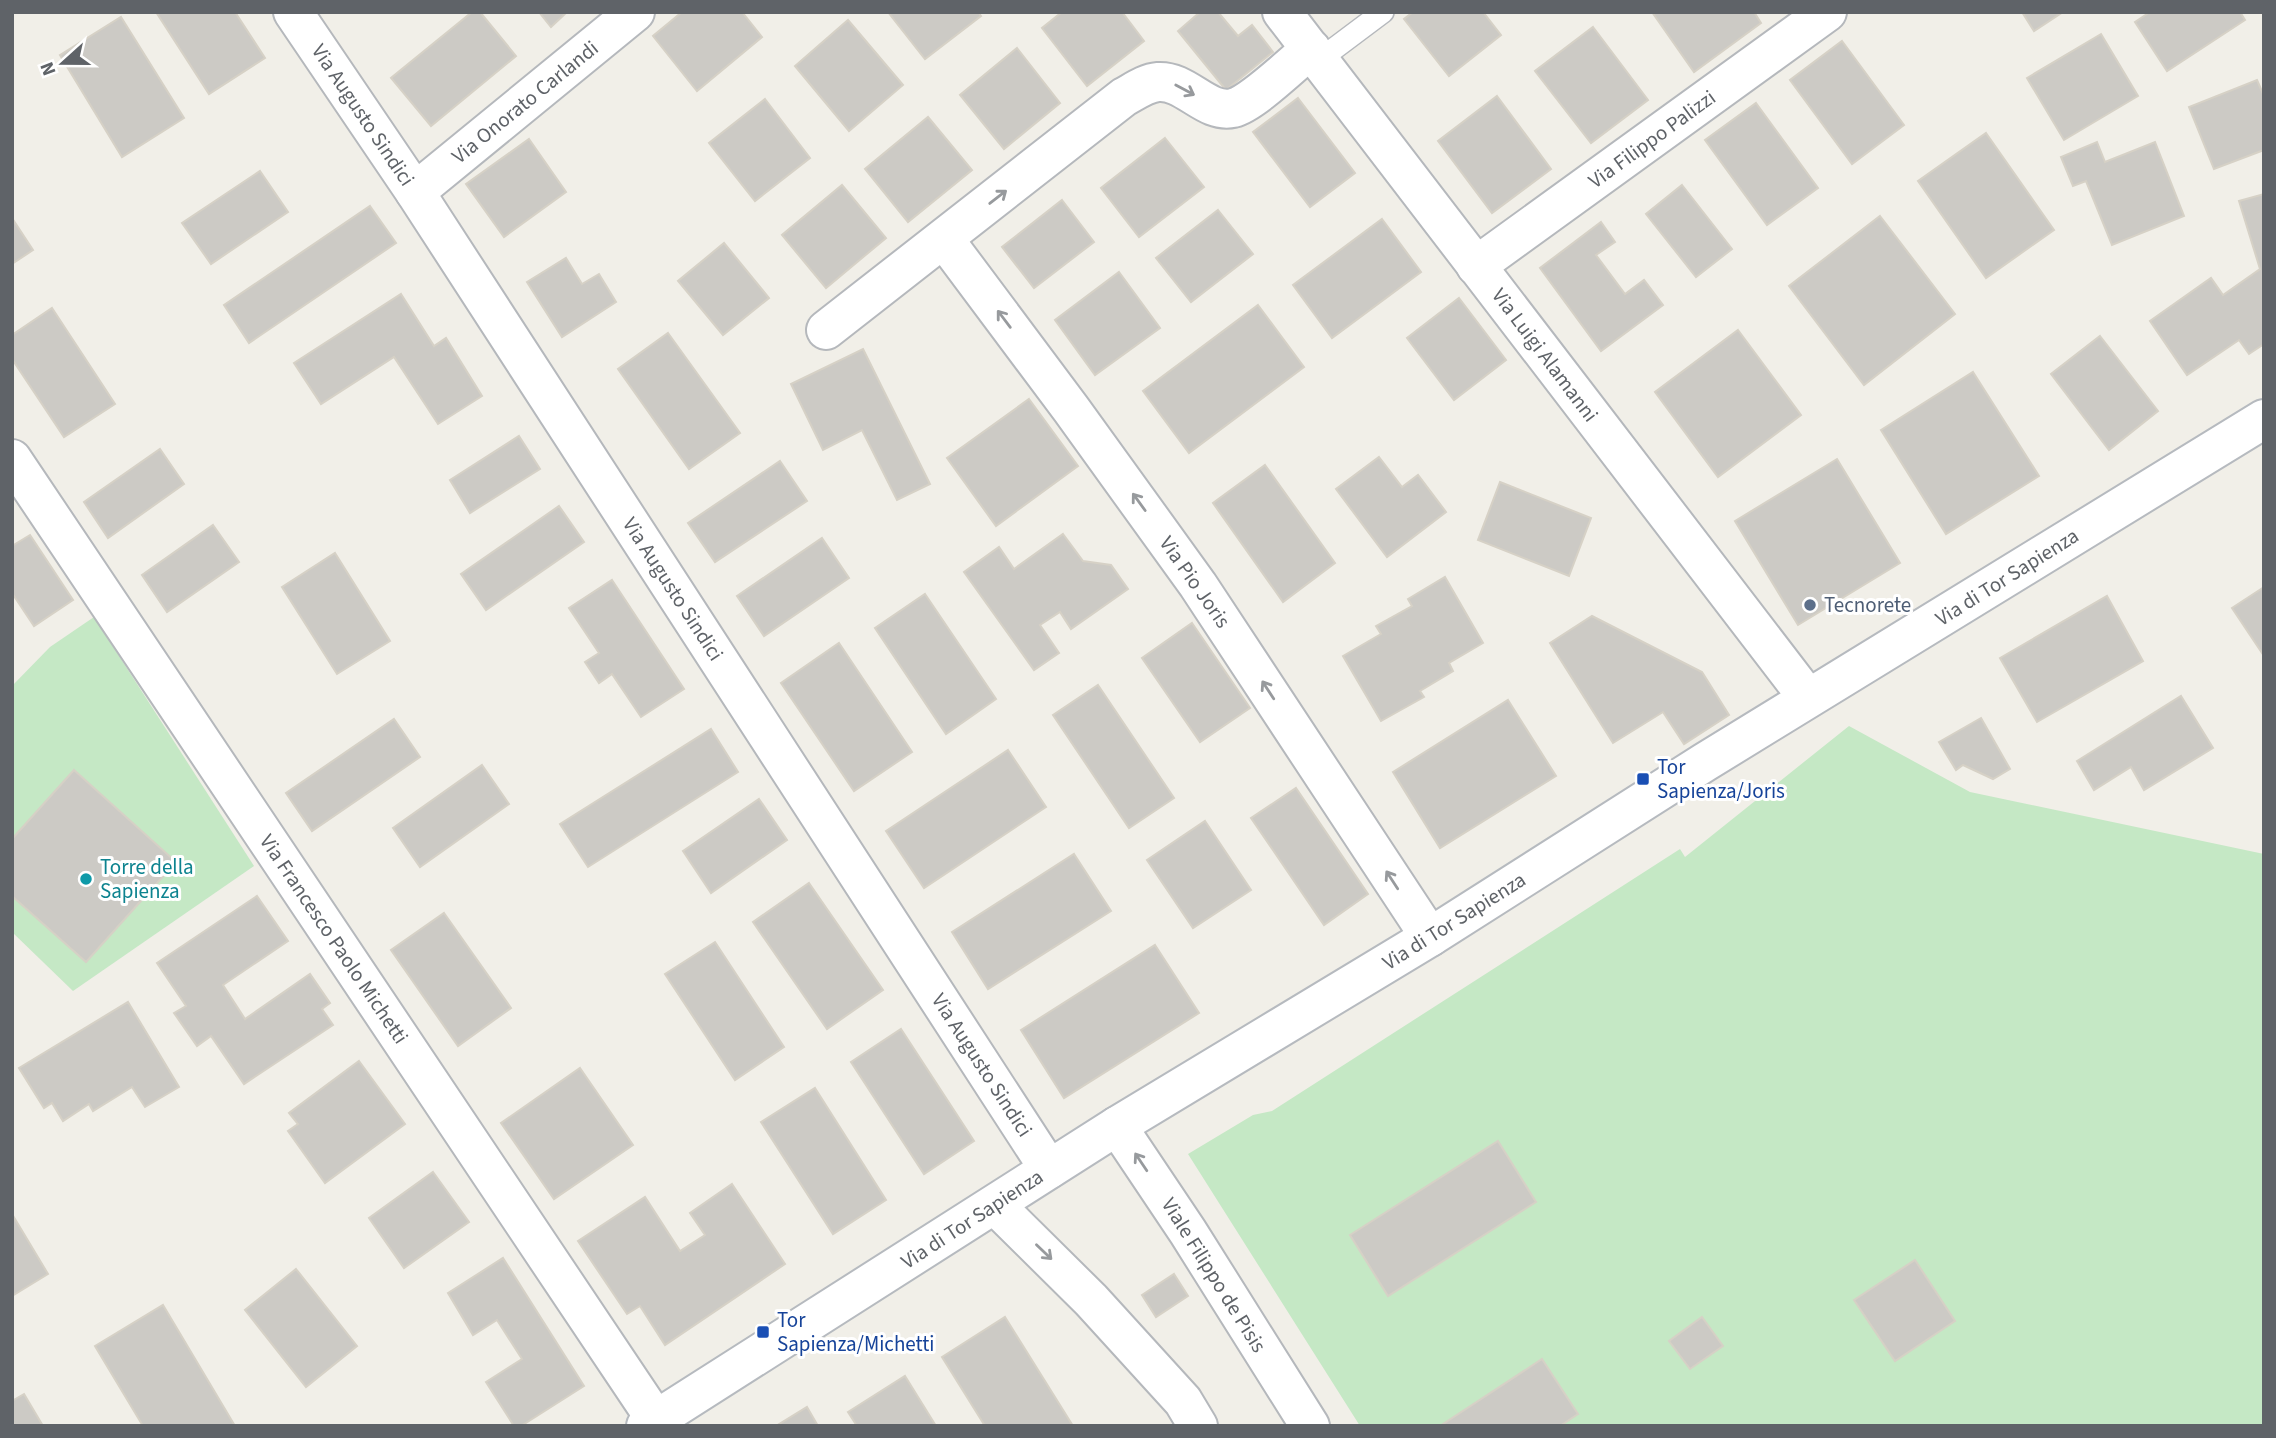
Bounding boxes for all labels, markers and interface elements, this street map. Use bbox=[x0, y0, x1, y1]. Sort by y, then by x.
north arrow bbox=[28, 28, 98, 98]
street label: Via Onorato Carlandi bbox=[445, 33, 605, 171]
street label: Via Augusto Sindici bbox=[304, 38, 422, 192]
text: N bbox=[34, 58, 63, 79]
street label: Via Filippo Palizzi bbox=[1582, 83, 1722, 195]
one-way arrow bbox=[1174, 84, 1195, 97]
one-way arrow bbox=[988, 189, 1006, 204]
street label: Via Luigi Alamanni bbox=[1485, 282, 1605, 428]
one-way arrow bbox=[997, 310, 1011, 329]
one-way arrow bbox=[1131, 493, 1146, 512]
street label: Via Augusto Sindici bbox=[615, 511, 731, 667]
street label: Via di Tor Sapienza bbox=[1929, 521, 2085, 633]
street label: Via Pio Joris bbox=[1152, 530, 1238, 634]
place label: Tecnorete bbox=[1824, 590, 1911, 620]
marker: Tecnorete bbox=[1802, 597, 1818, 613]
one-way arrow bbox=[1260, 680, 1274, 700]
place label: Tor Sapienza/Joris bbox=[1657, 752, 1785, 806]
marker: Tor Sapienza/Joris bbox=[1635, 771, 1651, 787]
street label: Via Francesco Paolo Michetti bbox=[252, 828, 416, 1050]
place label: Torre della Sapienza bbox=[100, 852, 194, 906]
street label: Via di Tor Sapienza bbox=[1376, 865, 1532, 977]
marker: Torre della Sapienza bbox=[78, 871, 94, 887]
one-way arrow bbox=[1385, 871, 1400, 890]
street label: Via Augusto Sindici bbox=[924, 987, 1040, 1143]
one-way arrow bbox=[1134, 1152, 1148, 1172]
street label: Via di Tor Sapienza bbox=[895, 1162, 1049, 1276]
street label: Viale Filippo de Pisis bbox=[1154, 1192, 1274, 1358]
one-way arrow bbox=[1035, 1244, 1052, 1261]
place label: Tor Sapienza/Michetti bbox=[777, 1305, 935, 1359]
marker: Tor Sapienza/Michetti bbox=[755, 1324, 771, 1340]

